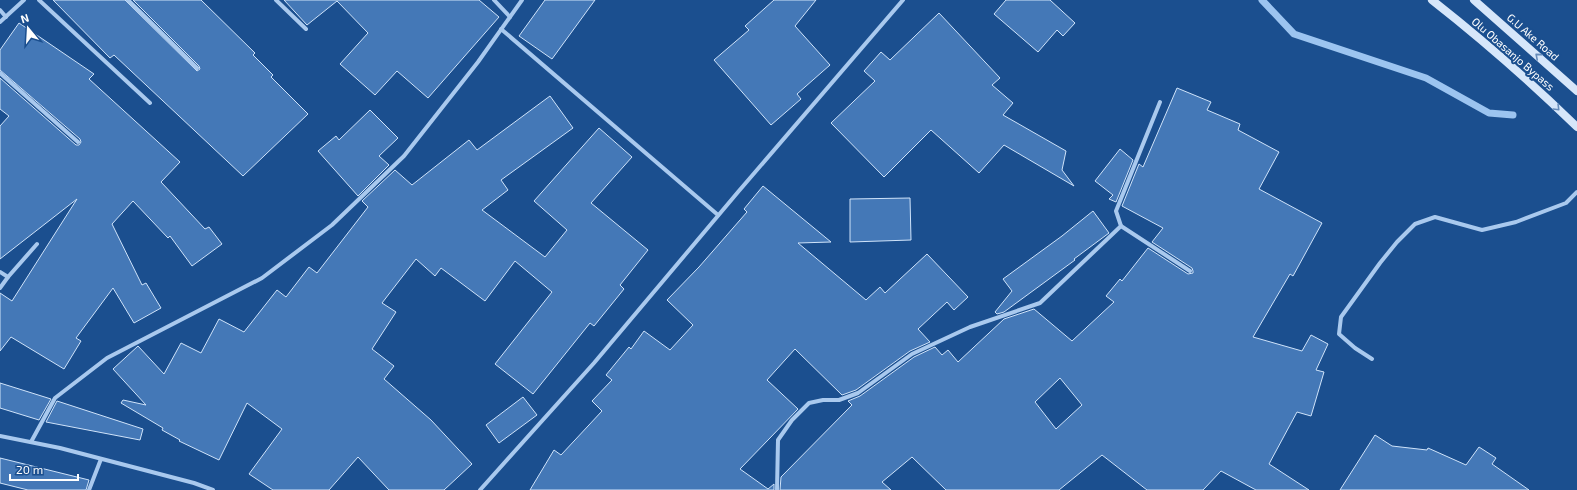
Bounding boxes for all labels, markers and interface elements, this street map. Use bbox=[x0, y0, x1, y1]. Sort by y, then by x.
north arrow bbox=[8, 8, 48, 48]
street label: G.U Ake Road bbox=[1505, 10, 1562, 63]
text: N bbox=[19, 11, 31, 25]
street label: Olu Obasanjo Bypass bbox=[1469, 14, 1557, 94]
one-way arrow bbox=[1535, 53, 1542, 60]
one-way arrow bbox=[1552, 103, 1560, 111]
scale bar bbox=[10, 456, 78, 482]
text: 20 m bbox=[16, 462, 43, 476]

